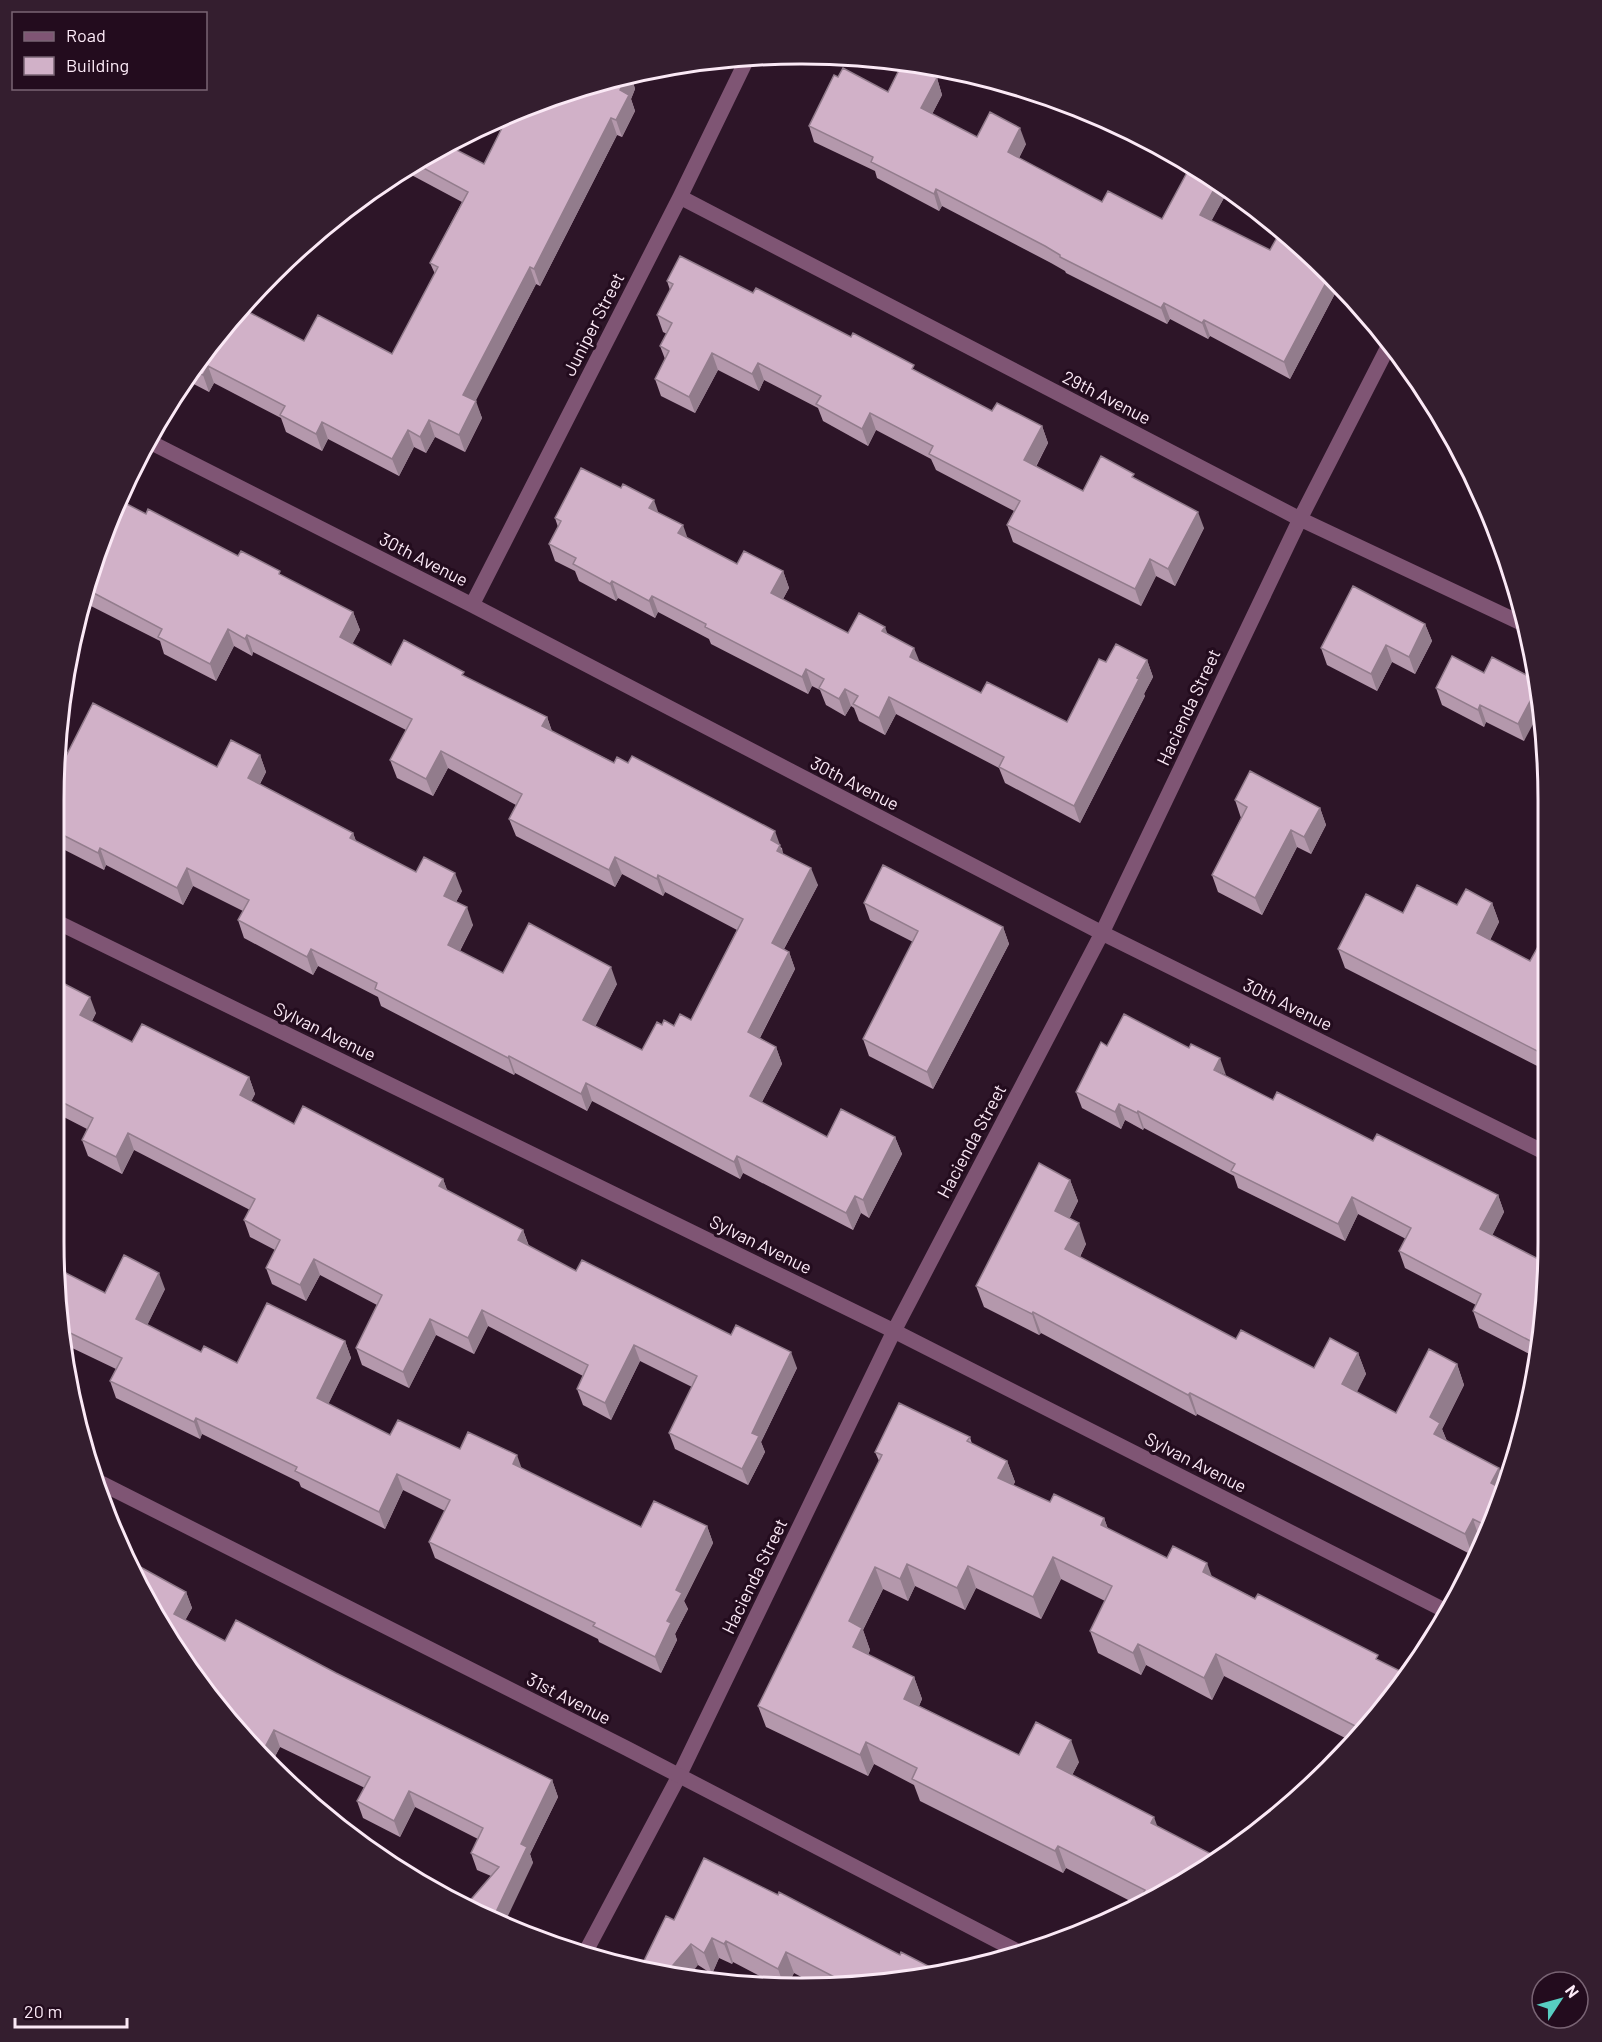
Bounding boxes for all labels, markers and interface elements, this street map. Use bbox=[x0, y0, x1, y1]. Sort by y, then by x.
legend bbox=[12, 12, 207, 90]
text: Road bbox=[66, 24, 106, 46]
text: Building bbox=[66, 54, 129, 76]
street label: Juniper Street bbox=[558, 269, 628, 379]
street label: 29th Avenue bbox=[1059, 365, 1155, 429]
street label: 30th Avenue bbox=[376, 527, 472, 591]
street label: Hacienda Street bbox=[1151, 645, 1225, 769]
street label: 30th Avenue bbox=[807, 751, 903, 815]
street label: 30th Avenue bbox=[1240, 973, 1336, 1035]
street label: Sylvan Avenue bbox=[270, 997, 380, 1065]
street label: Hacienda Street bbox=[932, 1080, 1010, 1202]
street label: Sylvan Avenue bbox=[706, 1210, 816, 1278]
street label: Sylvan Avenue bbox=[1142, 1427, 1250, 1497]
street label: Hacienda Street bbox=[717, 1515, 791, 1637]
street label: 31st Avenue bbox=[523, 1667, 615, 1729]
north arrow bbox=[1530, 1970, 1590, 2030]
text: N bbox=[1562, 1981, 1583, 2001]
scale bar bbox=[15, 1991, 128, 2029]
text: 20 m bbox=[24, 2000, 62, 2022]

